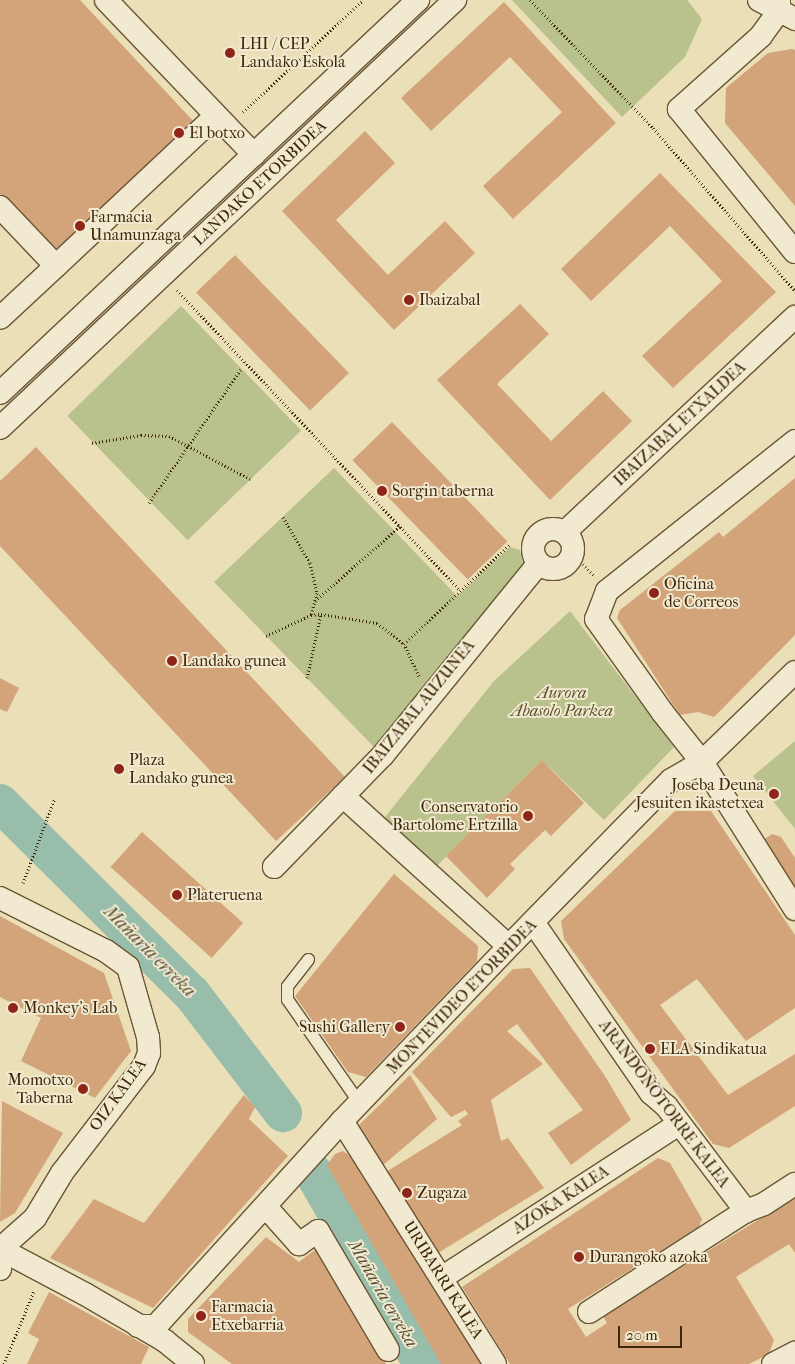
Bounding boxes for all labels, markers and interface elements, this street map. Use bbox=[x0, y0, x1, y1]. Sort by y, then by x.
place label: LHI / CEP Landako Eskola bbox=[240, 34, 345, 72]
marker: LHI / CEP Landako Eskola bbox=[224, 47, 236, 59]
street label: LANDAKO ETORBIDEA bbox=[189, 116, 331, 250]
place label: El botxo bbox=[189, 123, 245, 143]
marker: El botxo bbox=[173, 127, 185, 139]
place label: Farmacia Unamunzaga bbox=[90, 207, 181, 245]
marker: Farmacia Unamunzaga bbox=[74, 220, 86, 232]
place label: Ibaizabal bbox=[419, 290, 480, 310]
marker: Ibaizabal bbox=[403, 294, 415, 306]
street label: IBAIZABAL ETXALDEA bbox=[610, 358, 750, 490]
place label: Sorgin taberna bbox=[392, 481, 494, 501]
marker: Sorgin taberna bbox=[376, 485, 388, 497]
place label: Oficina de Correos bbox=[664, 574, 738, 612]
marker: Oficina de Correos bbox=[648, 587, 660, 599]
street label: IBAIZABAL AUZUNEA bbox=[359, 636, 479, 778]
place label: Landako gunea bbox=[182, 651, 286, 671]
marker: Landako gunea bbox=[166, 655, 178, 667]
park label: Aurora Abasolo Parkea bbox=[511, 683, 613, 721]
place label: Plaza Landako gunea bbox=[129, 750, 233, 788]
marker: Plaza Landako gunea bbox=[113, 763, 125, 775]
place label: Joseba Deuna Jesuiten ikastetxea bbox=[636, 775, 764, 813]
marker: Joseba Deuna Jesuiten ikastetxea bbox=[768, 788, 780, 800]
place label: Conservatorio Bartolome Ertzilla bbox=[392, 797, 518, 835]
marker: Conservatorio Bartolome Ertzilla bbox=[522, 810, 534, 822]
place label: Plateruena bbox=[187, 885, 263, 905]
marker: Plateruena bbox=[171, 889, 183, 901]
water label: Mañaria erreka bbox=[99, 902, 199, 1002]
street label: MONTEVIDEO ETORBIDEA bbox=[383, 916, 541, 1078]
place label: Monkey's Lab bbox=[23, 998, 117, 1018]
marker: Monkey's Lab bbox=[7, 1002, 19, 1014]
street label: ARANDOÑOTORRE KALEA bbox=[595, 1016, 733, 1192]
place label: Sushi Gallery bbox=[299, 1017, 390, 1037]
marker: Sushi Gallery bbox=[394, 1021, 406, 1033]
place label: ELA Sindikatua bbox=[660, 1039, 767, 1059]
marker: ELA Sindikatua bbox=[644, 1043, 656, 1055]
street label: OIZ KALEA bbox=[85, 1055, 151, 1135]
place label: Momotxo Taberna bbox=[7, 1070, 73, 1108]
marker: Momotxo Taberna bbox=[77, 1083, 89, 1095]
street label: AZOKA KALEA bbox=[509, 1162, 613, 1238]
place label: Zugaza bbox=[417, 1183, 467, 1203]
marker: Zugaza bbox=[401, 1187, 413, 1199]
street label: URIBARRI KALEA bbox=[399, 1217, 487, 1343]
water label: Mañaria erreka bbox=[342, 1236, 422, 1352]
place label: Durangoko azoka bbox=[589, 1247, 708, 1267]
marker: Durangoko azoka bbox=[573, 1251, 585, 1263]
place label: Farmacia Etxebarria bbox=[211, 1297, 284, 1335]
marker: Farmacia Etxebarria bbox=[195, 1310, 207, 1322]
scale bar bbox=[620, 1316, 684, 1348]
text: 20 m bbox=[626, 1326, 658, 1344]

